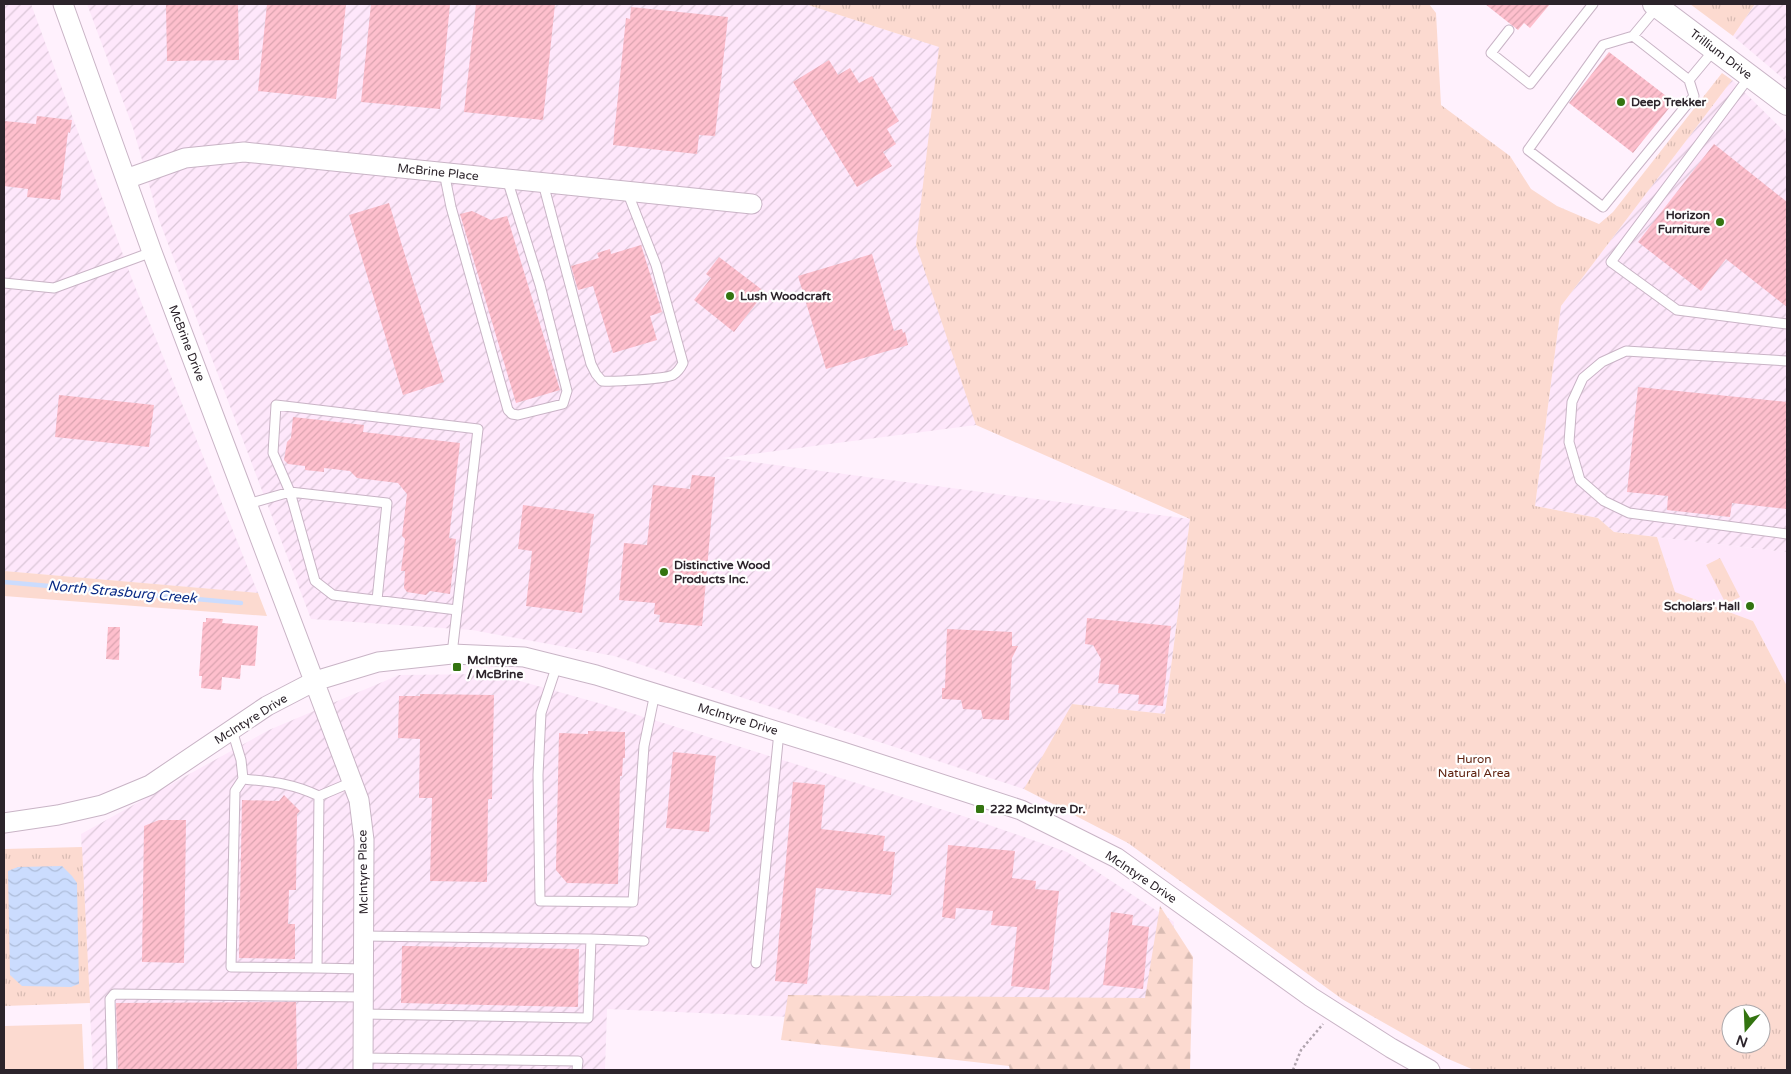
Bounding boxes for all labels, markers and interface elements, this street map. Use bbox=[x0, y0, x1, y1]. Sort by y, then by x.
street label: Trillium Drive bbox=[1687, 26, 1755, 82]
place label: Deep Trekker bbox=[1631, 95, 1707, 110]
marker: Deep Trekker bbox=[1615, 96, 1627, 108]
street label: McBrine Place bbox=[397, 161, 480, 183]
place label: Horizon Furniture bbox=[1658, 208, 1710, 236]
marker: Horizon Furniture bbox=[1714, 216, 1726, 228]
place label: Lush Woodcraft bbox=[740, 289, 831, 303]
marker: Lush Woodcraft bbox=[724, 290, 736, 302]
street label: McBrine Drive bbox=[166, 303, 208, 383]
place label: Distinctive Wood Products Inc. bbox=[674, 558, 770, 586]
marker: Distinctive Wood Products Inc. bbox=[658, 566, 670, 578]
water label: North Strasburg Creek bbox=[47, 577, 198, 607]
place label: Scholars' Hall bbox=[1664, 599, 1740, 613]
marker: Scholars' Hall bbox=[1744, 600, 1756, 612]
place label: McIntyre / McBrine bbox=[467, 653, 523, 681]
marker: McIntyre / McBrine bbox=[451, 661, 463, 673]
street label: McIntyre Drive bbox=[212, 691, 290, 747]
street label: McIntyre Drive bbox=[696, 700, 780, 738]
park label: Huron Natural Area bbox=[1438, 752, 1510, 780]
place label: 222 McIntyre Dr. bbox=[990, 802, 1086, 817]
marker: 222 McIntyre Dr. bbox=[974, 803, 986, 815]
street label: McIntyre Place bbox=[355, 829, 371, 914]
street label: McIntyre Drive bbox=[1103, 848, 1180, 906]
north arrow bbox=[1721, 1004, 1771, 1054]
text: N bbox=[1734, 1031, 1750, 1051]

